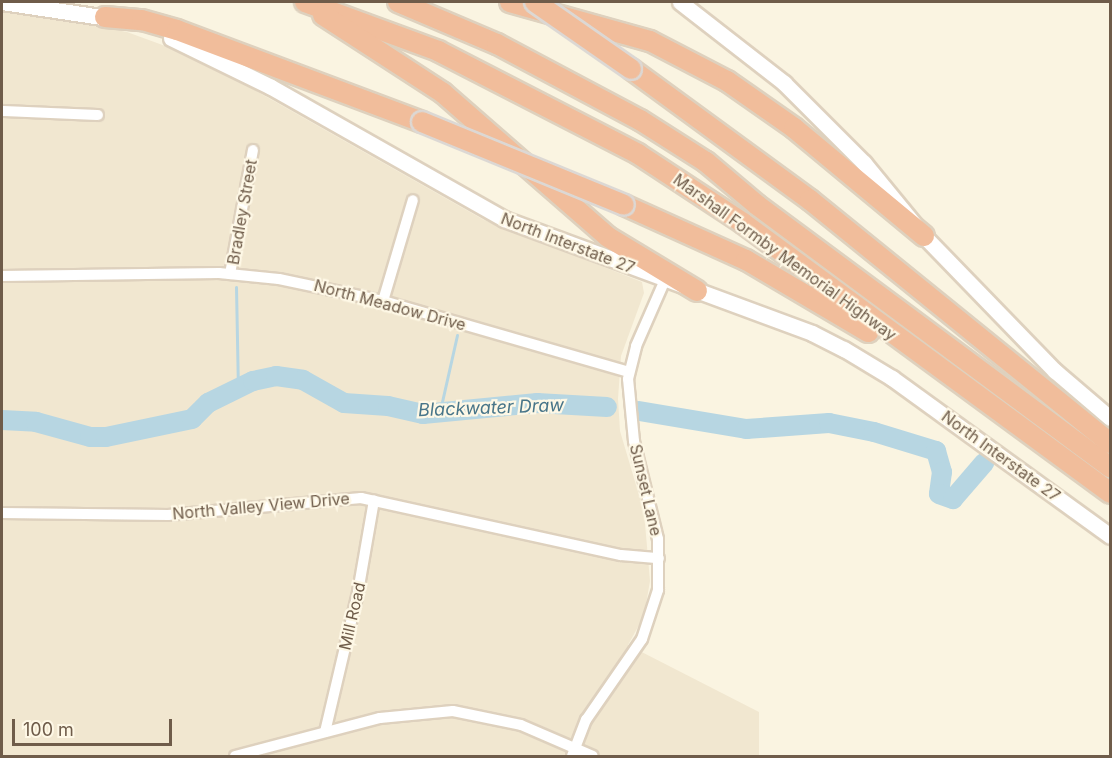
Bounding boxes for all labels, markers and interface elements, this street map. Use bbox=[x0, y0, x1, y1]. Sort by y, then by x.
street label: Bradley Street bbox=[223, 158, 261, 266]
street label: Marshall Formby Memorial Highway bbox=[670, 170, 900, 344]
street label: North Interstate 27 bbox=[498, 209, 638, 277]
street label: North Meadow Drive bbox=[312, 275, 468, 335]
water label: Blackwater Draw bbox=[418, 395, 564, 421]
street label: North Interstate 27 bbox=[938, 407, 1064, 505]
street label: Sunset Lane bbox=[626, 442, 666, 538]
street label: North Valley View Drive bbox=[172, 489, 350, 523]
street label: Mill Road bbox=[335, 580, 369, 652]
scale bar bbox=[15, 707, 176, 745]
text: 100 m bbox=[23, 719, 74, 740]

